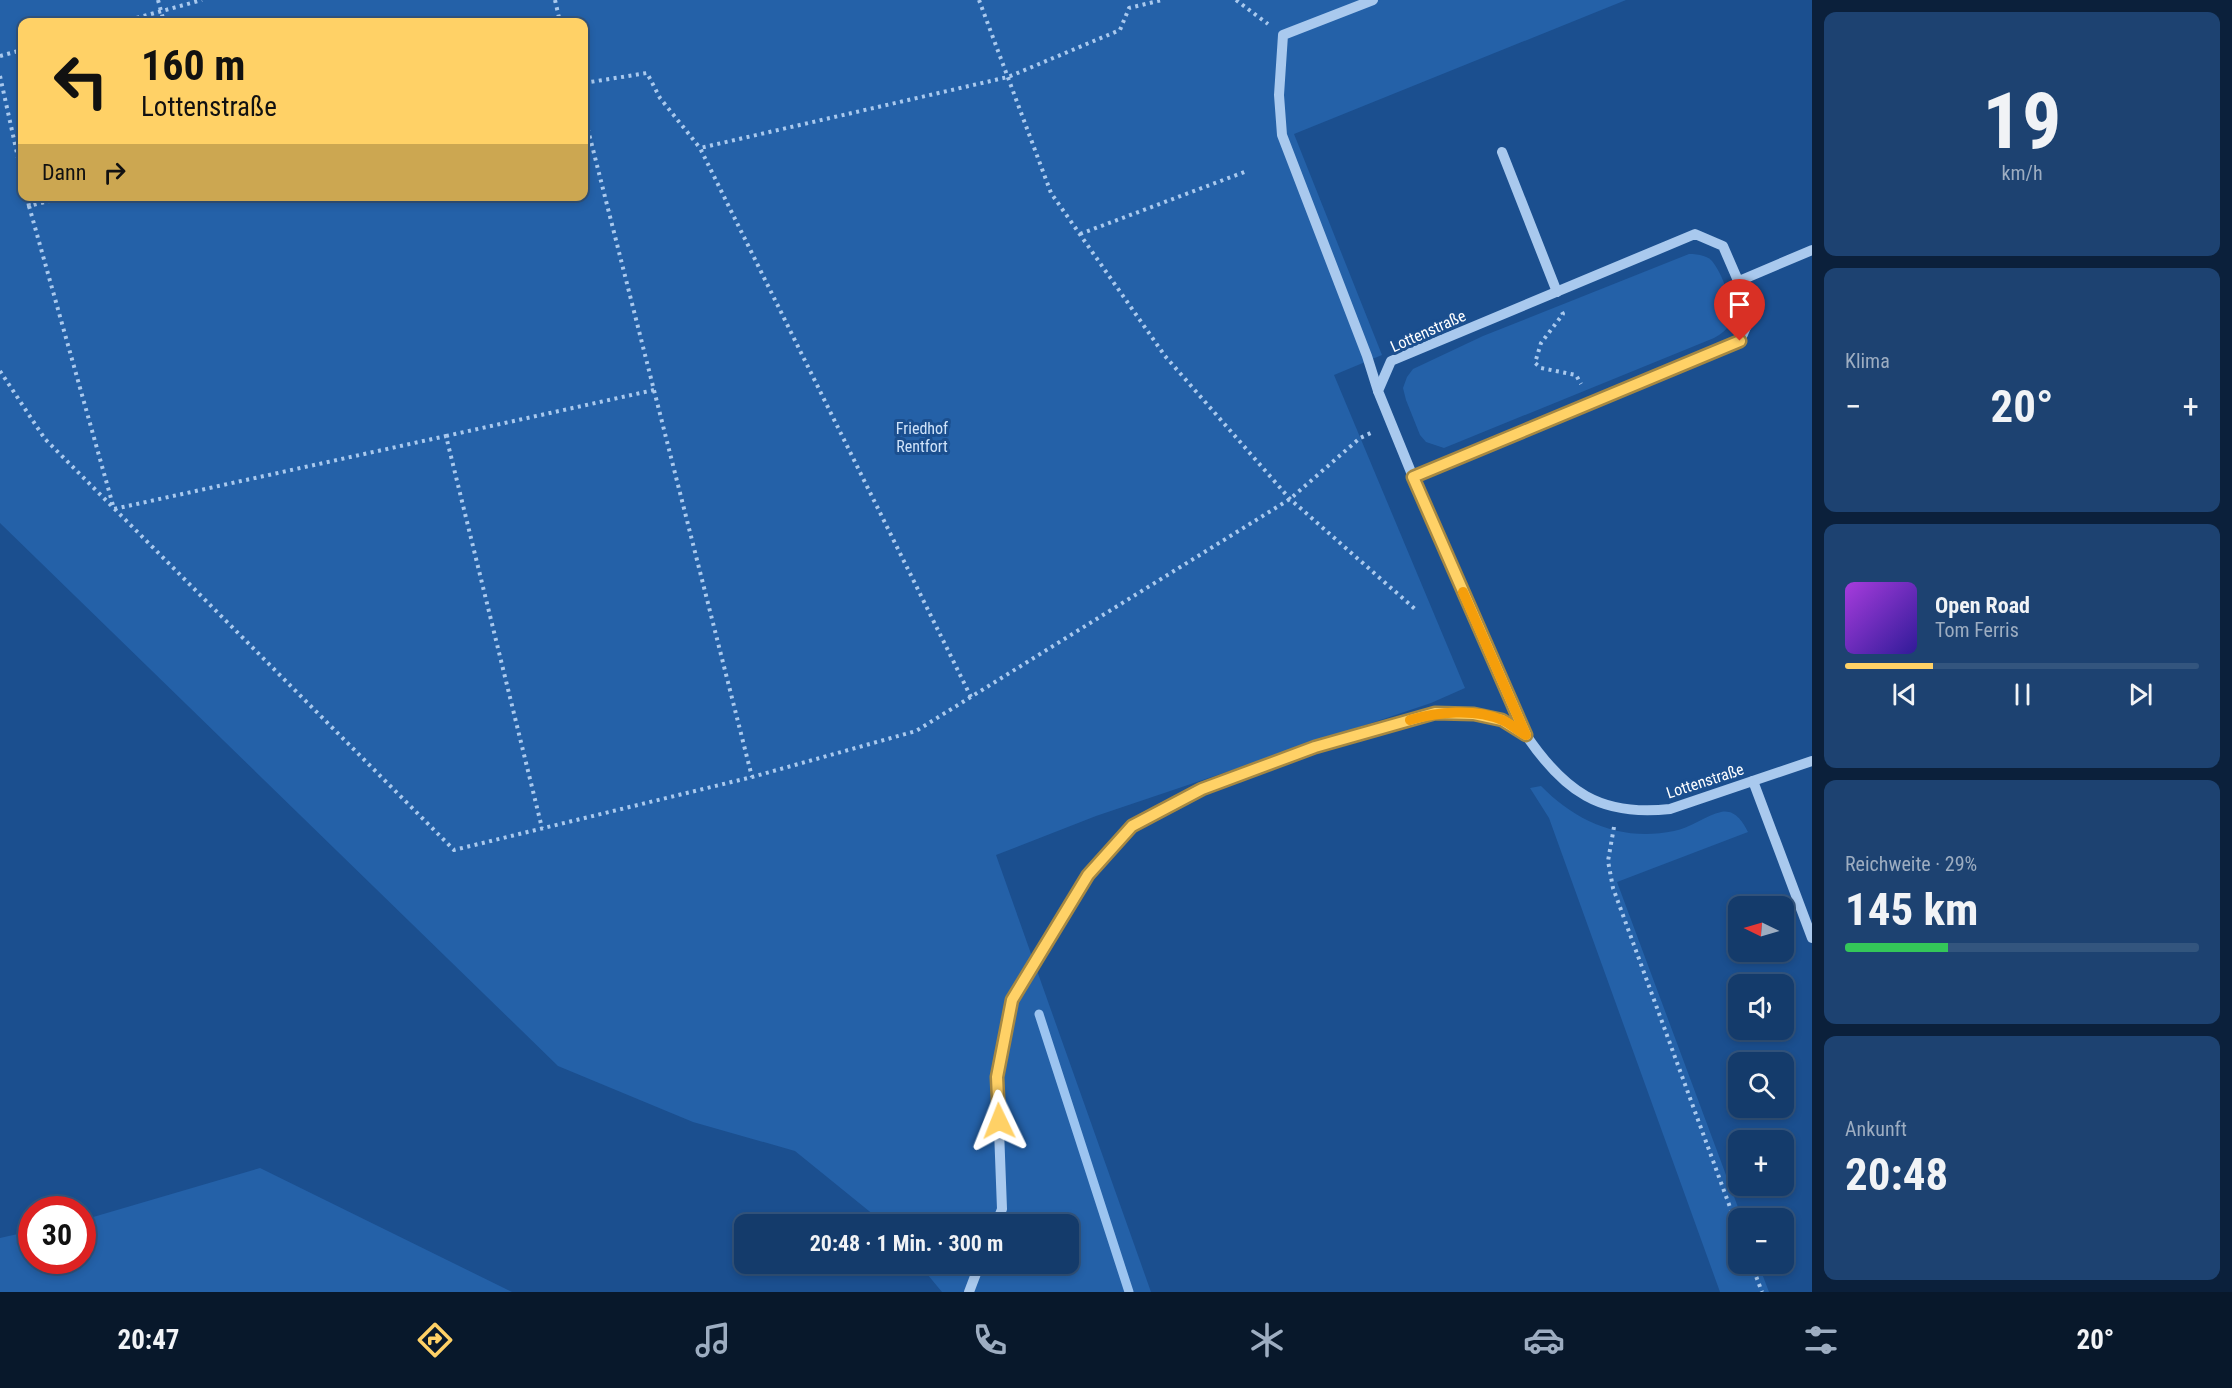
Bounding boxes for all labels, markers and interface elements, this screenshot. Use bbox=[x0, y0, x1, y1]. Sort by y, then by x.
text: 160 m bbox=[141, 41, 246, 90]
icon: left bbox=[42, 42, 120, 120]
text: 19 bbox=[1983, 76, 2061, 167]
text: Lottenstraße bbox=[141, 91, 277, 123]
icon: right bbox=[98, 156, 131, 189]
text: Dann bbox=[42, 160, 86, 185]
text: km/h bbox=[2001, 161, 2043, 185]
pin bbox=[1714, 279, 1765, 341]
icon: arrive bbox=[1723, 288, 1756, 321]
street label: Lottenstraße bbox=[1387, 306, 1469, 356]
text: Klima bbox=[1845, 349, 1890, 373]
text: 20° bbox=[1991, 380, 2054, 433]
text: − bbox=[1845, 387, 1862, 426]
text: + bbox=[2183, 387, 2199, 426]
park label: Friedhof Rentfort bbox=[896, 419, 948, 456]
text: Open Road bbox=[1935, 593, 2030, 618]
text: Tom Ferris bbox=[1935, 618, 2019, 642]
icon: previous bbox=[1888, 678, 1921, 711]
icon: pause bbox=[2006, 678, 2039, 711]
icon: next bbox=[2124, 678, 2157, 711]
street label: Lottenstraße bbox=[1664, 760, 1746, 802]
text: Reichweite · 29% bbox=[1845, 852, 1977, 876]
text: 145 km bbox=[1845, 883, 1978, 936]
north arrow bbox=[1728, 896, 1794, 962]
map controls bbox=[1728, 896, 1794, 1274]
button: sound bbox=[1728, 974, 1794, 1040]
button: search bbox=[1728, 1052, 1794, 1118]
position arrow bbox=[967, 1089, 1031, 1153]
text: Ankunft bbox=[1845, 1117, 1907, 1141]
button: + bbox=[1728, 1130, 1794, 1196]
text: 20:48 bbox=[1845, 1148, 1948, 1201]
speed limit sign: 30 bbox=[18, 1196, 96, 1274]
button: − bbox=[1728, 1208, 1794, 1274]
text: 20:48 · 1 Min. · 300 m bbox=[810, 1231, 1003, 1256]
icon: directions bbox=[414, 1319, 456, 1361]
icon: music bbox=[692, 1319, 734, 1361]
icon: phone bbox=[969, 1319, 1011, 1361]
icon: climate bbox=[1246, 1319, 1288, 1361]
icon: car bbox=[1523, 1319, 1565, 1361]
icon: filters bbox=[1800, 1319, 1842, 1361]
text: 20:47 bbox=[118, 1324, 179, 1356]
text: 20° bbox=[2077, 1324, 2114, 1356]

